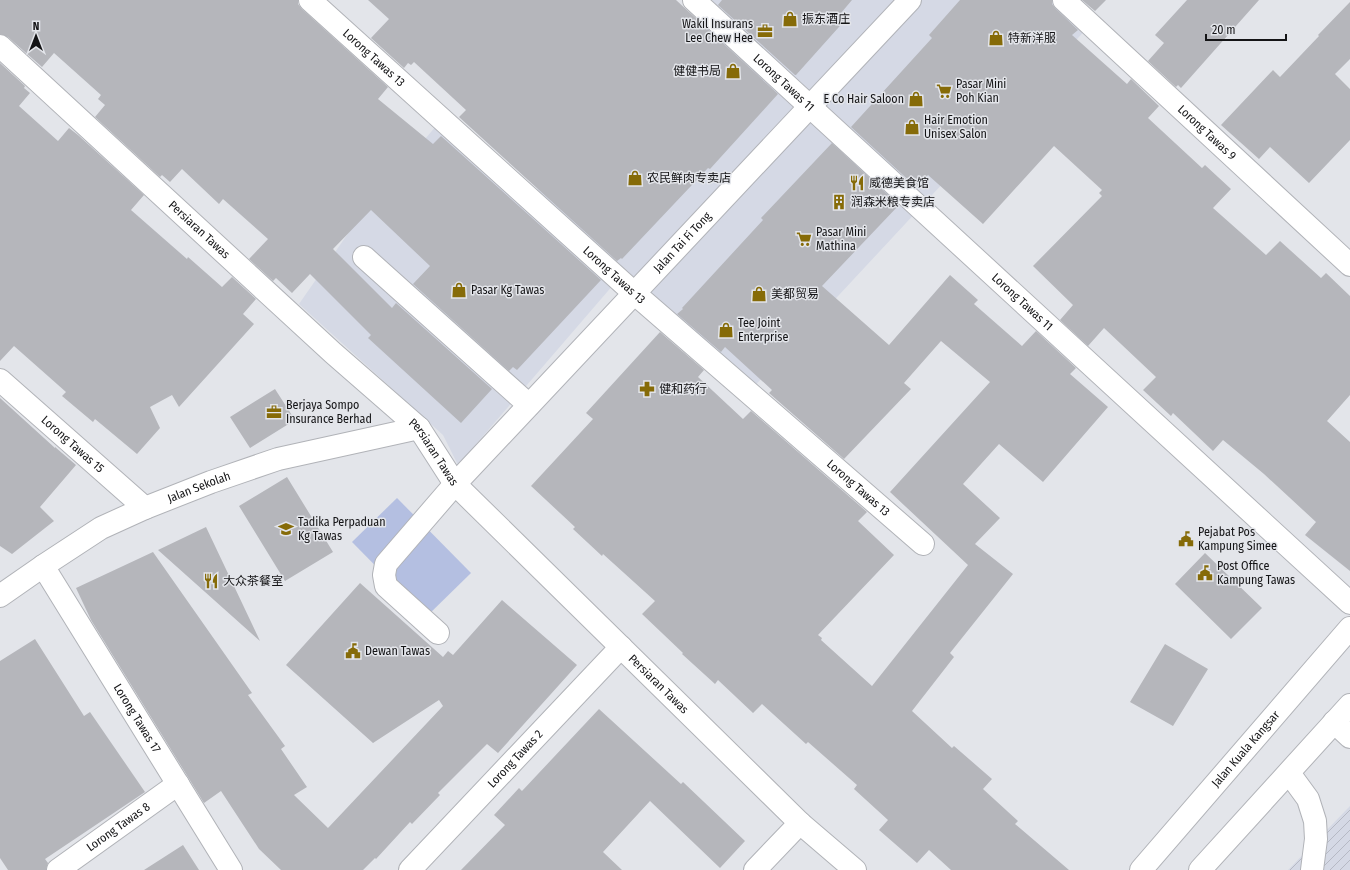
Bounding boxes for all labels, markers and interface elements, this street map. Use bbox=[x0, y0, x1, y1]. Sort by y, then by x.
shop icon: 振东酒庄 bbox=[781, 10, 799, 28]
place label: 振东酒庄 bbox=[802, 12, 850, 26]
north arrow bbox=[16, 16, 56, 56]
scale bar bbox=[1206, 16, 1286, 42]
place label: Wakil Insurans Lee Chew Hee bbox=[682, 17, 753, 45]
text: N bbox=[33, 20, 39, 33]
office icon: Wakil Insurans Lee Chew Hee bbox=[756, 22, 774, 40]
text: 20 m bbox=[1212, 23, 1236, 37]
street label: Lorong Tawas 13 bbox=[340, 26, 408, 89]
shop icon: 特新洋服 bbox=[987, 29, 1005, 47]
place label: 特新洋服 bbox=[1008, 31, 1056, 45]
street label: Lorong Tawas 11 bbox=[750, 51, 817, 114]
shop icon: 健健书局 bbox=[724, 62, 742, 80]
place label: 健健书局 bbox=[673, 64, 721, 78]
place label: Pasar Mini Poh Kian bbox=[956, 77, 1006, 105]
supermarket icon: Pasar Mini Poh Kian bbox=[935, 82, 953, 100]
shop icon: E Co Hair Saloon bbox=[907, 90, 925, 108]
place label: E Co Hair Saloon bbox=[824, 92, 904, 106]
street label: Lorong Tawas 9 bbox=[1175, 102, 1239, 163]
place label: Hair Emotion Unisex Salon bbox=[924, 113, 988, 141]
shop icon: Hair Emotion Unisex Salon bbox=[903, 118, 921, 136]
shop icon: 农民鲜肉专卖店 bbox=[626, 169, 644, 187]
place label: 农民鲜肉专卖店 bbox=[647, 171, 731, 185]
restaurant icon: 威德美食馆 bbox=[848, 174, 866, 192]
place label: 威德美食馆 bbox=[869, 176, 929, 190]
building icon: 润森米粮专卖店 bbox=[830, 193, 848, 211]
place label: 润森米粮专卖店 bbox=[851, 195, 935, 209]
street label: Persiaran Tawas bbox=[166, 198, 233, 261]
street label: Jalan Tai Fi Tong bbox=[651, 209, 714, 275]
place label: Pasar Mini Mathina bbox=[816, 225, 866, 253]
supermarket icon: Pasar Mini Mathina bbox=[795, 230, 813, 248]
street label: Lorong Tawas 13 bbox=[580, 243, 648, 306]
street label: Lorong Tawas 11 bbox=[989, 270, 1056, 333]
shop icon: Pasar Kg Tawas bbox=[450, 281, 468, 299]
place label: Pasar Kg Tawas bbox=[471, 283, 544, 297]
shop icon: 美都贸易 bbox=[750, 285, 768, 303]
place label: 美都贸易 bbox=[771, 287, 819, 301]
place label: Tee Joint Enterprise bbox=[738, 316, 788, 344]
shop icon: Tee Joint Enterprise bbox=[717, 321, 735, 339]
pharmacy icon: 健和药行 bbox=[638, 380, 656, 398]
place label: 健和药行 bbox=[659, 382, 707, 396]
place label: Berjaya Sompo Insurance Berhad bbox=[286, 398, 372, 426]
office icon: Berjaya Sompo Insurance Berhad bbox=[265, 403, 283, 421]
street label: Lorong Tawas 15 bbox=[39, 413, 107, 476]
street label: Persiaran Tawas bbox=[406, 415, 461, 488]
street label: Lorong Tawas 13 bbox=[824, 457, 893, 519]
street label: Jalan Sekolah bbox=[165, 469, 232, 505]
place label: Tadika Perpaduan Kg Tawas bbox=[298, 515, 386, 543]
school or university icon: Tadika Perpaduan Kg Tawas bbox=[277, 520, 295, 538]
place label: Pejabat Pos Kampung Simee bbox=[1198, 525, 1277, 553]
public building icon: Pejabat Pos Kampung Simee bbox=[1177, 530, 1195, 548]
place label: Post Office Kampung Tawas bbox=[1217, 559, 1295, 587]
public building icon: Post Office Kampung Tawas bbox=[1196, 564, 1214, 582]
restaurant icon: 大众茶餐室 bbox=[202, 572, 220, 590]
place label: 大众茶餐室 bbox=[223, 574, 283, 588]
public building icon: Dewan Tawas bbox=[344, 642, 362, 660]
place label: Dewan Tawas bbox=[365, 644, 430, 658]
street label: Persiaran Tawas bbox=[626, 652, 691, 716]
street label: Lorong Tawas 17 bbox=[111, 681, 164, 755]
street label: Jalan Kuala Kangsar bbox=[1209, 707, 1283, 790]
street label: Lorong Tawas 2 bbox=[485, 727, 546, 791]
street label: Lorong Tawas 8 bbox=[84, 799, 153, 854]

